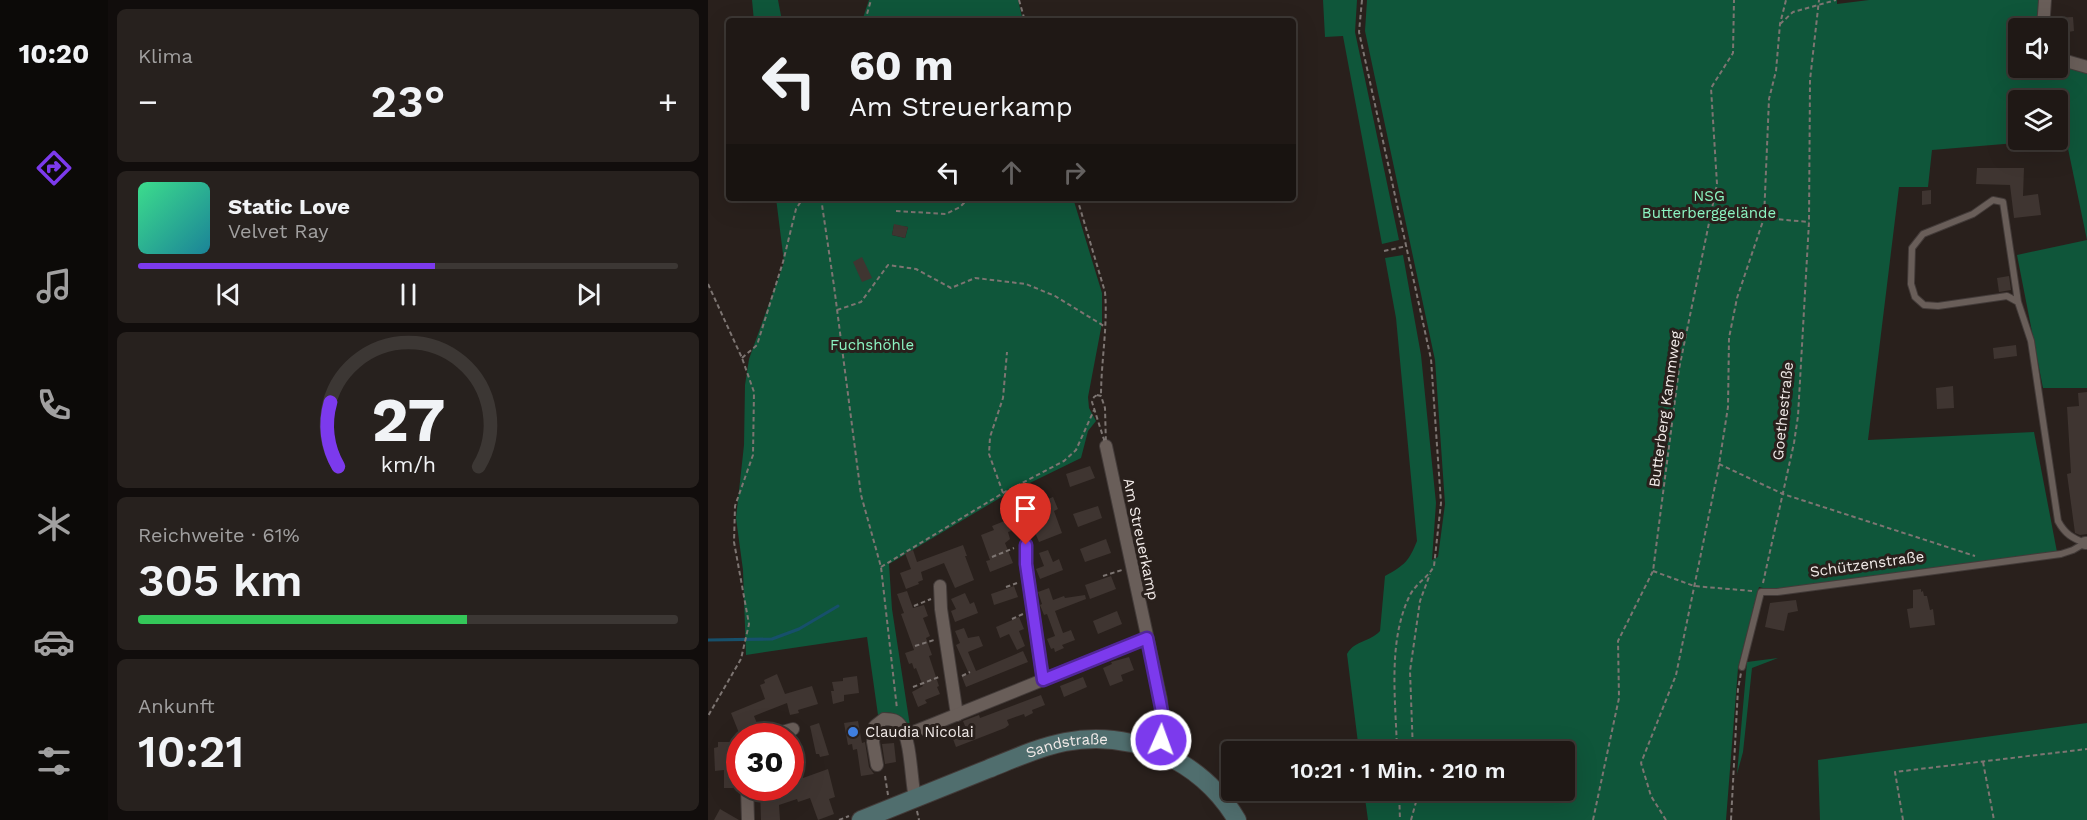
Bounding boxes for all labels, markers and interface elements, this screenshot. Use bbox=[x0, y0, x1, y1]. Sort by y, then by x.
map controls bbox=[2008, 18, 2068, 150]
button: sound bbox=[2008, 18, 2068, 78]
text: 10:20 bbox=[19, 38, 89, 70]
text: 60 m bbox=[849, 41, 953, 90]
icon: left bbox=[750, 42, 828, 120]
text: Klima bbox=[138, 44, 193, 68]
text: 23° bbox=[371, 75, 445, 128]
text: − bbox=[138, 82, 158, 121]
text: + bbox=[658, 82, 678, 121]
button: layers bbox=[2008, 90, 2068, 150]
text: Am Streuerkamp bbox=[849, 91, 1073, 123]
icon: directions bbox=[33, 147, 75, 189]
icon: left bbox=[932, 156, 965, 189]
icon: ahead bbox=[995, 156, 1028, 189]
icon: right bbox=[1058, 156, 1091, 189]
park label: NSG Butterberggelände bbox=[1642, 187, 1776, 222]
text: Static Love bbox=[228, 194, 350, 219]
text: Velvet Ray bbox=[228, 219, 329, 243]
icon: music bbox=[33, 265, 75, 307]
icon: previous bbox=[212, 278, 245, 311]
icon: pause bbox=[392, 278, 425, 311]
icon: next bbox=[572, 278, 605, 311]
street label: Butterberg Kammweg bbox=[1645, 330, 1685, 488]
park label: Fuchshöhle bbox=[830, 336, 914, 354]
street label: Goethestraße bbox=[1769, 361, 1797, 461]
text: 27 bbox=[371, 383, 445, 456]
icon: phone bbox=[33, 384, 75, 426]
text: km/h bbox=[380, 452, 436, 477]
street label: Am Streuerkamp bbox=[1119, 476, 1163, 602]
pin bbox=[1000, 483, 1051, 545]
icon: arrive bbox=[1009, 492, 1042, 525]
icon: climate bbox=[33, 503, 75, 545]
text: Reichweite · 61% bbox=[138, 523, 300, 547]
street label: Schützenstraße bbox=[1809, 547, 1925, 581]
text: 305 km bbox=[138, 554, 303, 607]
icon: car bbox=[33, 621, 75, 663]
text: Ankunft bbox=[138, 694, 215, 718]
position arrow bbox=[1129, 708, 1193, 772]
speed limit sign: 30 bbox=[726, 723, 804, 801]
place label: Claudia Nicolai bbox=[865, 723, 974, 741]
text: 10:21 bbox=[138, 725, 244, 778]
marker: Claudia Nicolai bbox=[846, 725, 860, 739]
street label: Sandstraße bbox=[1023, 730, 1108, 762]
icon: filters bbox=[33, 740, 75, 782]
text: 10:21 · 1 Min. · 210 m bbox=[1291, 758, 1505, 783]

